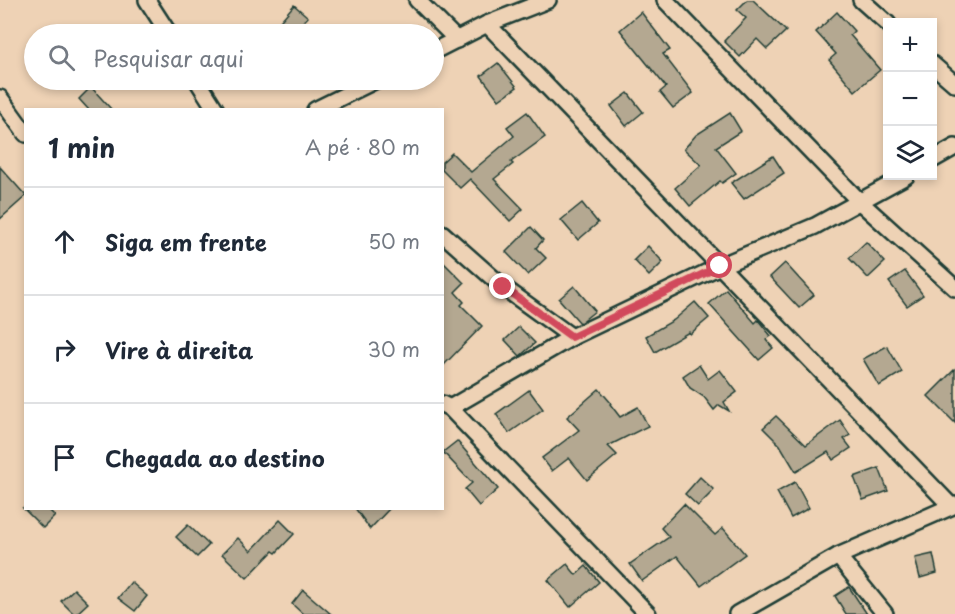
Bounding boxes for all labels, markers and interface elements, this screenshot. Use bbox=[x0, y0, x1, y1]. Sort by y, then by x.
map controls bbox=[883, 18, 937, 180]
button: + bbox=[883, 18, 937, 72]
search box bbox=[24, 24, 444, 90]
icon: search bbox=[45, 41, 78, 74]
text: Pesquisar aqui bbox=[93, 41, 244, 74]
button: − bbox=[883, 72, 937, 126]
button: layers bbox=[883, 126, 937, 180]
text: 1 min bbox=[48, 128, 115, 167]
text: A pé · 80 m bbox=[305, 132, 420, 162]
icon: ahead bbox=[48, 225, 81, 258]
text: Siga em frente bbox=[105, 225, 267, 258]
text: 50 m bbox=[368, 226, 420, 256]
route start bbox=[706, 252, 732, 278]
route end bbox=[489, 273, 515, 299]
icon: right bbox=[48, 333, 81, 366]
text: Vire à direita bbox=[105, 333, 253, 366]
text: 30 m bbox=[367, 334, 420, 364]
icon: arrive bbox=[48, 441, 81, 474]
text: Chegada ao destino bbox=[105, 441, 325, 474]

